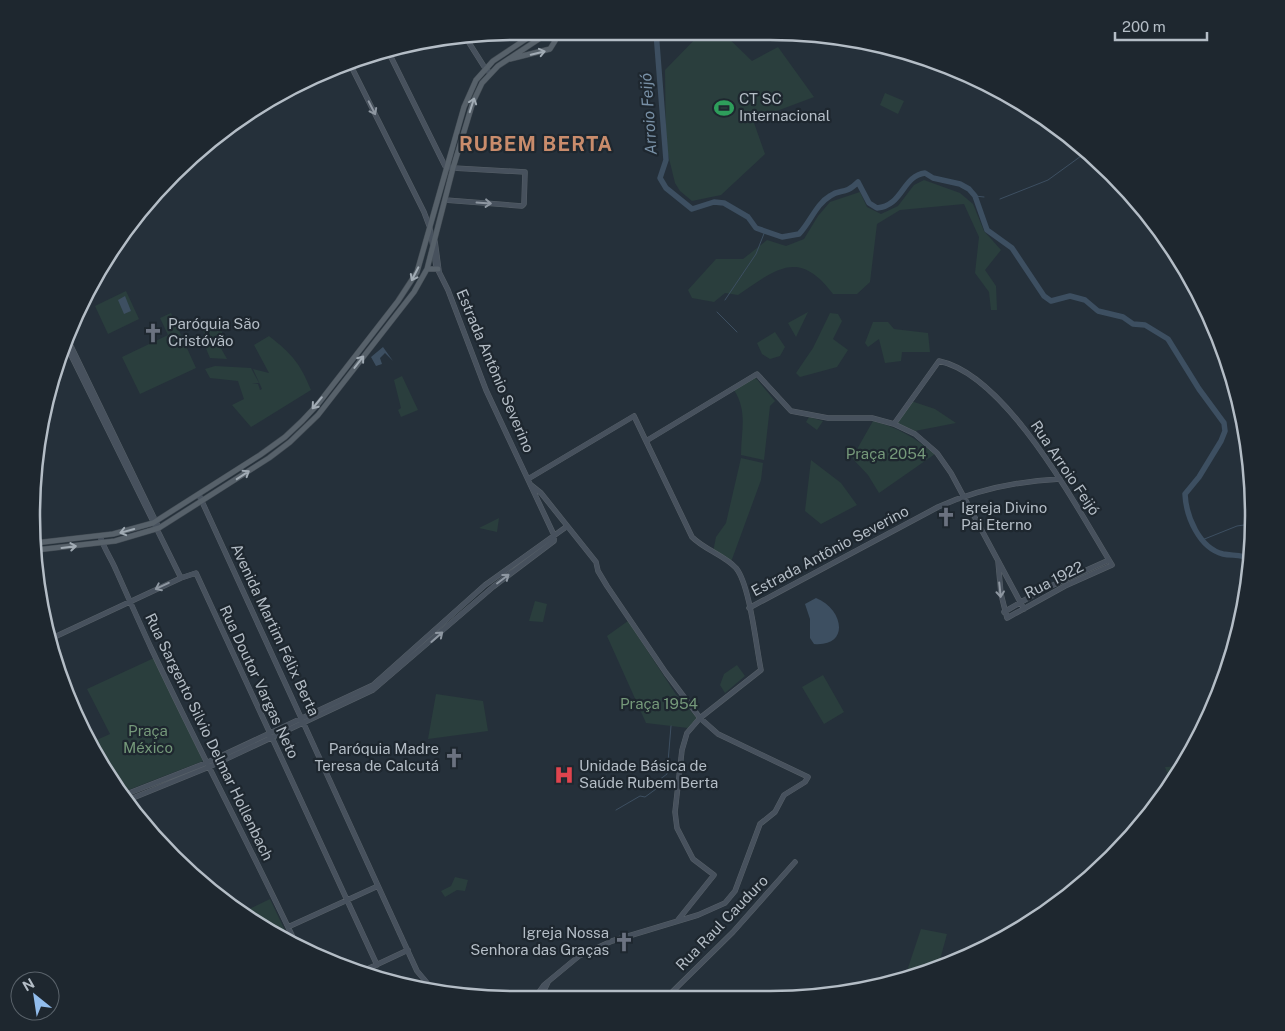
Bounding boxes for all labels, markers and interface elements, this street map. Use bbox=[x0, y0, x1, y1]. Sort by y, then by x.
scale bar bbox=[1115, 10, 1208, 42]
text: 200 m bbox=[1122, 18, 1166, 35]
one-way arrow bbox=[530, 48, 546, 57]
water label: Arroio Feijó bbox=[636, 72, 661, 156]
place label: CT SC Internacional bbox=[739, 90, 830, 124]
one-way arrow bbox=[468, 97, 477, 113]
sports icon: CT SC Internacional bbox=[713, 97, 735, 119]
one-way arrow bbox=[368, 100, 377, 115]
district label: RUBEM BERTA bbox=[459, 132, 613, 156]
one-way arrow bbox=[476, 199, 492, 208]
one-way arrow bbox=[410, 266, 419, 281]
street label: Estrada Antônio Severino bbox=[453, 287, 538, 455]
place label: Paróquia São Cristóvão bbox=[168, 315, 260, 349]
church icon: Paróquia São Cristóvão bbox=[142, 322, 164, 344]
one-way arrow bbox=[353, 356, 364, 369]
one-way arrow bbox=[312, 397, 323, 410]
street label: Rua Arroio Feijó bbox=[1027, 417, 1103, 518]
park label: Praça 2054 bbox=[846, 445, 926, 462]
one-way arrow bbox=[236, 469, 250, 479]
place label: Igreja Divino Pai Eterno bbox=[961, 499, 1047, 533]
street label: Estrada Antônio Severino bbox=[748, 502, 911, 599]
church icon: Igreja Divino Pai Eterno bbox=[935, 506, 957, 528]
one-way arrow bbox=[119, 527, 135, 536]
street label: Avenida Martim Félix Berta bbox=[228, 541, 323, 719]
one-way arrow bbox=[61, 542, 77, 552]
street label: Rua 1922 bbox=[1021, 557, 1086, 602]
one-way arrow bbox=[496, 574, 509, 585]
one-way arrow bbox=[996, 581, 1005, 597]
one-way arrow bbox=[154, 582, 169, 592]
street label: Rua Doutor Vargas Neto bbox=[216, 603, 302, 761]
street label: Rua Sargento Silvio Delmar Hollenbach bbox=[142, 610, 277, 863]
one-way arrow bbox=[430, 632, 443, 643]
park label: Praça 1954 bbox=[620, 695, 698, 712]
park label: Praça México bbox=[123, 722, 173, 756]
place label: Paróquia Madre Teresa de Calcutá bbox=[314, 740, 439, 774]
church icon: Paróquia Madre Teresa de Calcutá bbox=[443, 747, 465, 769]
place label: Unidade Básica de Saúde Rubem Berta bbox=[579, 757, 718, 791]
hospital icon: Unidade Básica de Saúde Rubem Berta bbox=[553, 764, 575, 786]
street label: Rua Raul Cauduro bbox=[672, 872, 771, 974]
place label: Igreja Nossa Senhora das Graças bbox=[470, 924, 609, 958]
church icon: Igreja Nossa Senhora das Graças bbox=[613, 931, 635, 953]
north arrow bbox=[10, 971, 60, 1021]
text: N bbox=[20, 975, 37, 994]

